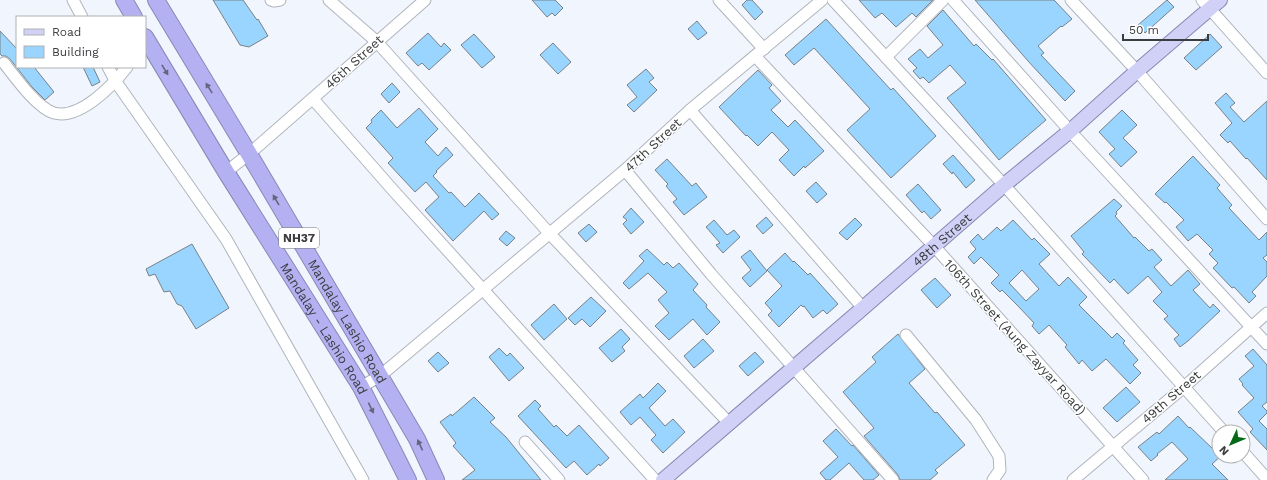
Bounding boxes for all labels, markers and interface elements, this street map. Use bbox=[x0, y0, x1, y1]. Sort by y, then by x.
legend bbox=[16, 16, 146, 68]
scale bar bbox=[1123, 16, 1208, 42]
text: 50 m bbox=[1129, 23, 1159, 37]
text: Road bbox=[52, 25, 81, 39]
street label: 46th Street bbox=[322, 32, 387, 92]
text: Building bbox=[52, 45, 99, 59]
one-way arrow bbox=[161, 65, 169, 75]
one-way arrow bbox=[205, 83, 212, 94]
street label: 47th Street bbox=[622, 115, 685, 175]
one-way arrow bbox=[272, 195, 280, 205]
street label: 48th Street bbox=[909, 209, 974, 269]
road number: NH37 bbox=[279, 228, 319, 248]
street label: 106th Street (Aung Zayyar Road) bbox=[941, 256, 1089, 418]
street label: Mandalay Lashio Road bbox=[305, 257, 390, 386]
street label: Mandalay - Lashio Road bbox=[277, 260, 371, 397]
street label: 49th Street bbox=[1139, 367, 1204, 427]
one-way arrow bbox=[368, 402, 374, 414]
north arrow bbox=[1211, 424, 1251, 464]
one-way arrow bbox=[417, 439, 423, 450]
text: N bbox=[1217, 443, 1232, 458]

